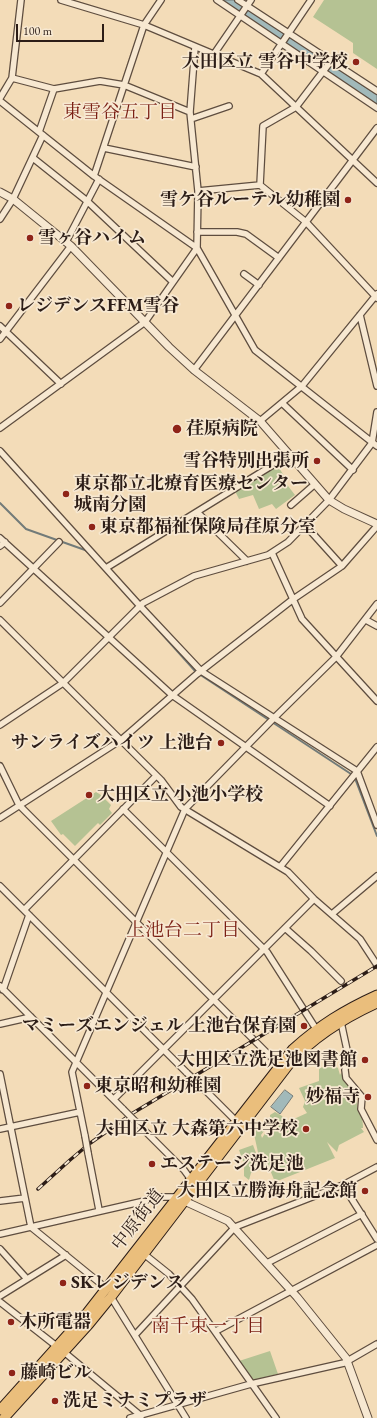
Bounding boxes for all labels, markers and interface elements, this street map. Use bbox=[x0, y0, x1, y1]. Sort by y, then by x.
scale bar bbox=[18, 16, 106, 42]
text: 100 m bbox=[23, 23, 52, 39]
place label: 大田区立 雪谷中学校 bbox=[182, 51, 348, 73]
marker: 大田区立 雪谷中学校 bbox=[351, 57, 361, 67]
district label: 東雪谷五丁目 bbox=[63, 102, 177, 124]
place label: 雪ケ谷ルーテル幼稚園 bbox=[160, 189, 340, 211]
marker: 雪ケ谷ルーテル幼稚園 bbox=[343, 195, 353, 205]
place label: 雪ヶ谷ハイム bbox=[38, 227, 146, 249]
marker: 雪ヶ谷ハイム bbox=[25, 233, 35, 243]
place label: レジデンスFFM雪谷 bbox=[17, 295, 179, 317]
marker: レジデンスFFM雪谷 bbox=[4, 301, 14, 311]
place label: 荏原病院 bbox=[186, 418, 258, 440]
marker: 荏原病院 bbox=[171, 423, 183, 435]
place label: 雪谷特別出張所 bbox=[183, 450, 309, 472]
marker: 雪谷特別出張所 bbox=[312, 456, 322, 466]
place label: 東京都立北療育医療センター 城南分園 bbox=[74, 473, 308, 516]
marker: 東京都立北療育医療センター 城南分園 bbox=[61, 489, 71, 499]
place label: 東京都福祉保険局荏原分室 bbox=[100, 516, 316, 538]
marker: 東京都福祉保険局荏原分室 bbox=[87, 522, 97, 532]
place label: サンライズハイツ 上池台 bbox=[11, 732, 213, 754]
marker: サンライズハイツ 上池台 bbox=[216, 738, 226, 748]
place label: 大田区立 小池小学校 bbox=[97, 784, 263, 806]
marker: 大田区立 小池小学校 bbox=[84, 790, 94, 800]
district label: 上池台二丁目 bbox=[126, 920, 240, 942]
place label: マミーズエンジェル 上池台保育園 bbox=[22, 1015, 296, 1037]
marker: マミーズエンジェル 上池台保育園 bbox=[299, 1021, 309, 1031]
place label: 大田区立洗足池図書館 bbox=[177, 1049, 357, 1071]
marker: 大田区立洗足池図書館 bbox=[360, 1055, 370, 1065]
place label: 東京昭和幼稚園 bbox=[95, 1075, 221, 1097]
marker: 東京昭和幼稚園 bbox=[82, 1081, 92, 1091]
place label: 妙福寺 bbox=[306, 1086, 360, 1108]
marker: 妙福寺 bbox=[363, 1092, 373, 1102]
place label: 大田区立 大森第六中学校 bbox=[96, 1118, 298, 1140]
marker: 大田区立 大森第六中学校 bbox=[301, 1124, 311, 1134]
place label: エステージ洗足池 bbox=[160, 1153, 304, 1175]
marker: エステージ洗足池 bbox=[147, 1159, 157, 1169]
place label: 大田区立勝海舟記念館 bbox=[177, 1180, 357, 1202]
street label: 中原街道 bbox=[107, 1185, 169, 1255]
marker: 大田区立勝海舟記念館 bbox=[360, 1186, 370, 1196]
place label: SKレジデンス bbox=[71, 1272, 184, 1294]
marker: SKレジデンス bbox=[58, 1278, 68, 1288]
place label: 木所電器 bbox=[19, 1311, 91, 1333]
district label: 南千束一丁目 bbox=[151, 1316, 265, 1338]
marker: 木所電器 bbox=[6, 1317, 16, 1327]
place label: 藤崎ビル bbox=[20, 1362, 92, 1384]
marker: 藤崎ビル bbox=[7, 1368, 17, 1378]
place label: 洗足ミナミプラザ bbox=[63, 1390, 207, 1412]
marker: 洗足ミナミプラザ bbox=[50, 1396, 60, 1406]

